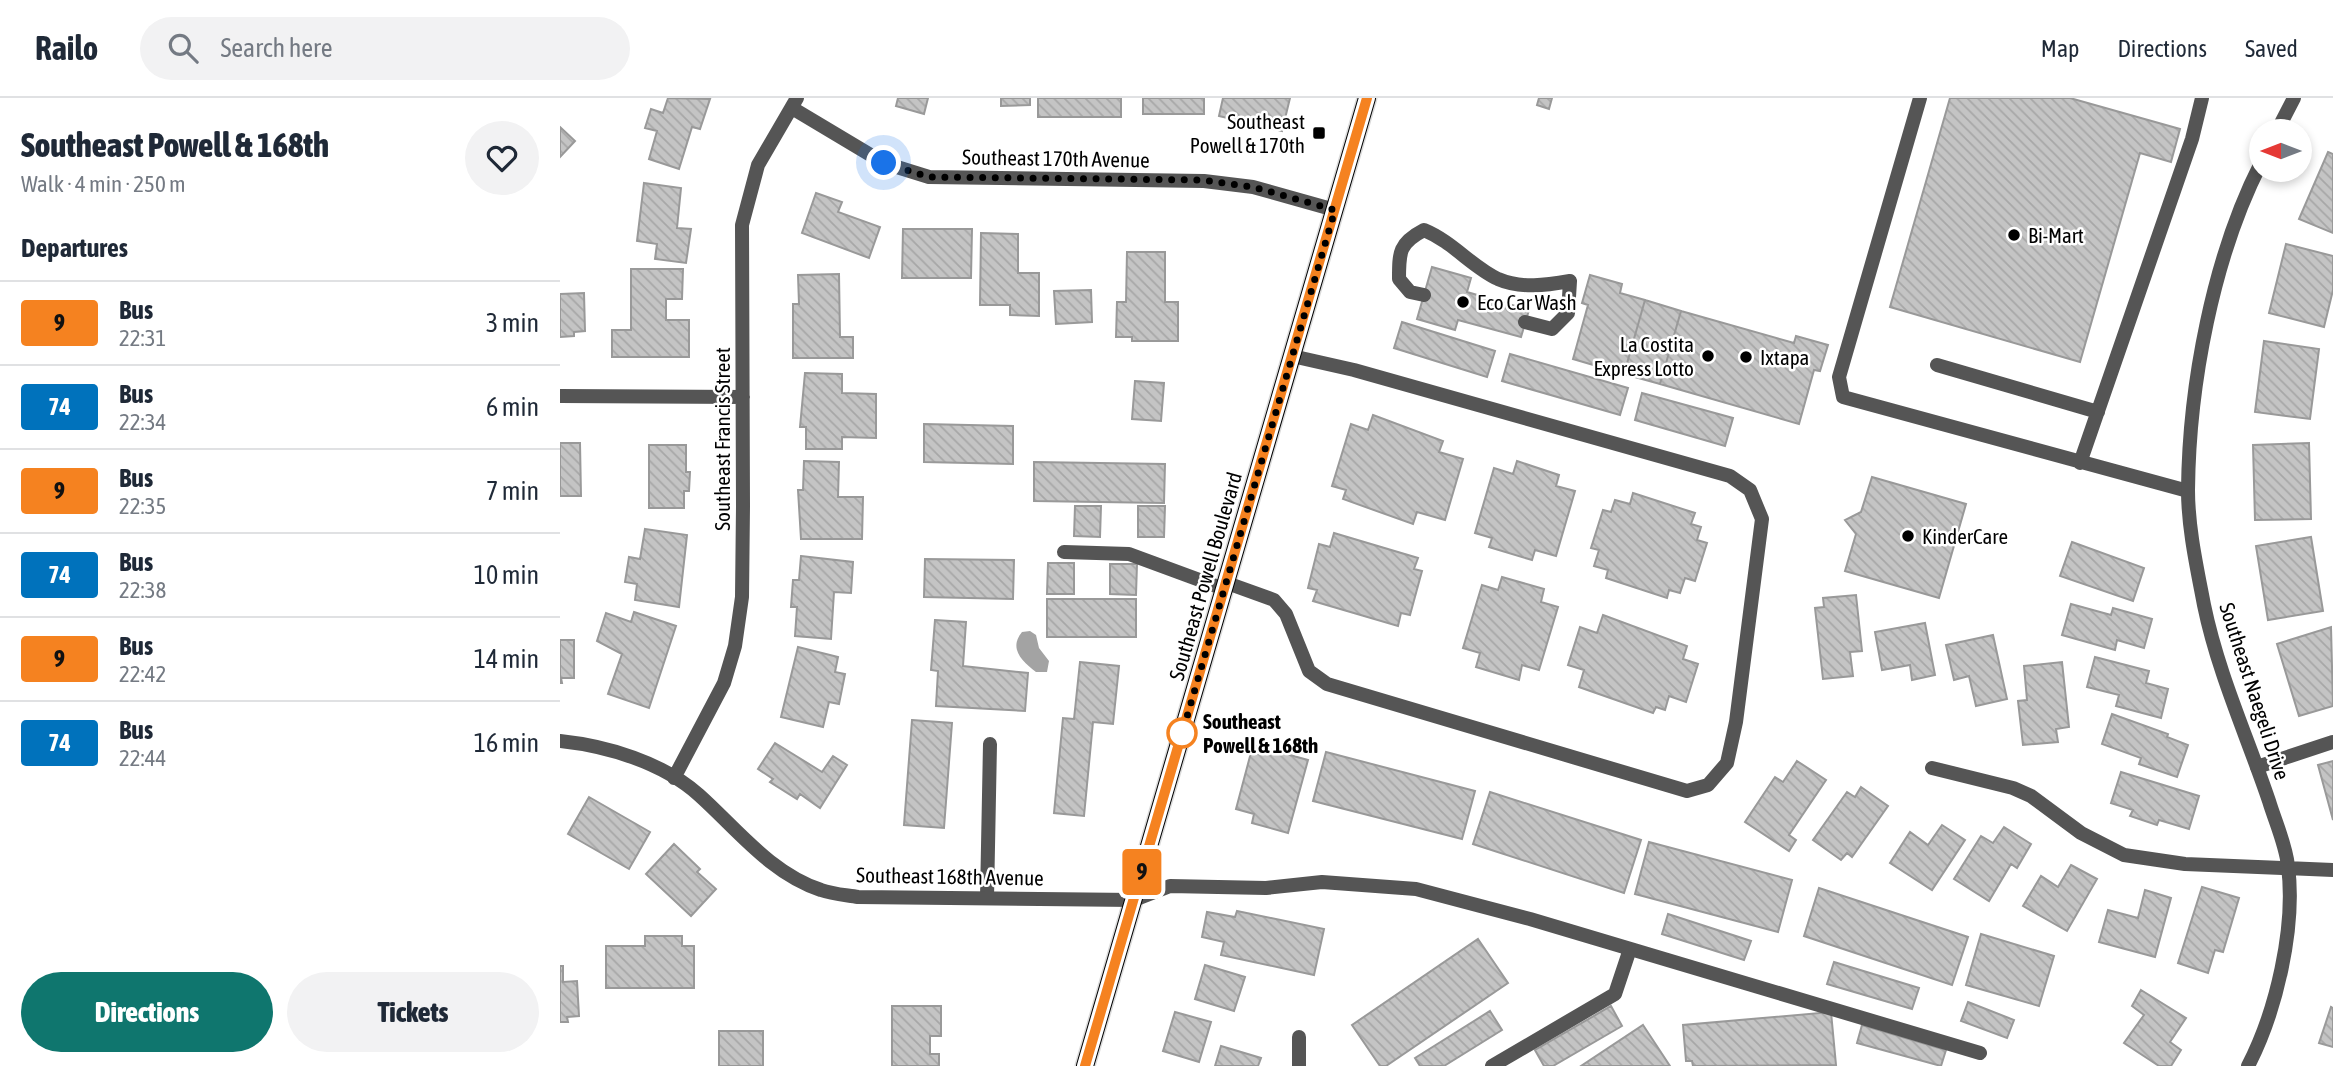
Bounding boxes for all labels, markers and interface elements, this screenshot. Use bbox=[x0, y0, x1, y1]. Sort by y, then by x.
search box bbox=[140, 17, 630, 80]
text: Railo bbox=[35, 29, 98, 67]
icon: search bbox=[164, 29, 202, 67]
text: Search here bbox=[220, 33, 333, 63]
text: Map bbox=[2041, 35, 2079, 62]
text: Directions bbox=[2117, 35, 2207, 62]
text: Saved bbox=[2245, 35, 2298, 62]
place label: Southeast Powell & 170th bbox=[1190, 109, 1305, 157]
north arrow bbox=[2249, 119, 2312, 182]
map controls bbox=[2249, 119, 2312, 182]
button: heart bbox=[465, 121, 539, 195]
marker: Southeast Powell & 170th bbox=[1311, 125, 1327, 141]
text: Southeast Powell & 168th bbox=[21, 126, 329, 164]
street label: Southeast 170th Avenue bbox=[962, 144, 1150, 172]
your location bbox=[866, 145, 901, 180]
text: Walk · 4 min · 250 m bbox=[21, 171, 185, 197]
place label: Bi-Mart bbox=[2028, 223, 2084, 247]
marker: Bi-Mart bbox=[2006, 227, 2022, 243]
text: Departures bbox=[21, 233, 128, 263]
place label: Eco Car Wash bbox=[1477, 290, 1577, 314]
marker: Eco Car Wash bbox=[1455, 294, 1471, 310]
text: Bus bbox=[119, 295, 153, 325]
text: 3 min bbox=[486, 308, 539, 338]
text: 9 bbox=[54, 309, 65, 336]
text: 22:31 bbox=[119, 325, 166, 351]
place label: La Costita Express Lotto bbox=[1593, 332, 1694, 380]
place label: Ixtapa bbox=[1760, 345, 1809, 369]
street label: Southeast Francis Street bbox=[710, 347, 734, 531]
marker: La Costita Express Lotto bbox=[1700, 348, 1716, 364]
marker: Ixtapa bbox=[1738, 349, 1754, 365]
text: Bus bbox=[119, 379, 153, 409]
text: 6 min bbox=[486, 392, 539, 422]
text: 74 bbox=[48, 393, 71, 420]
text: 22:34 bbox=[119, 409, 166, 435]
text: Bus bbox=[119, 463, 153, 493]
street label: Southeast Powell Boulevard bbox=[1164, 469, 1246, 683]
text: 7 min bbox=[486, 476, 539, 506]
text: 9 bbox=[54, 477, 65, 504]
text: 22:35 bbox=[119, 493, 166, 519]
place label: KinderCare bbox=[1922, 524, 2008, 548]
marker: KinderCare bbox=[1900, 528, 1916, 544]
text: Bus bbox=[119, 547, 153, 577]
text: 10 min bbox=[474, 560, 539, 590]
text: 74 bbox=[48, 561, 71, 588]
text: 22:38 bbox=[119, 577, 166, 603]
street label: Southeast Naegeli Drive bbox=[2215, 600, 2295, 782]
text: Bus bbox=[119, 631, 153, 661]
text: 14 min bbox=[474, 644, 539, 674]
text: 9 bbox=[54, 645, 65, 672]
text: 22:42 bbox=[119, 661, 166, 687]
place label: Southeast Powell & 168th bbox=[1203, 709, 1318, 757]
text: Bus bbox=[119, 715, 153, 745]
marker: Southeast Powell & 168th bbox=[1167, 718, 1197, 748]
text: 16 min bbox=[474, 728, 539, 758]
text: 74 bbox=[48, 729, 71, 756]
text: 22:44 bbox=[119, 745, 166, 771]
line badge: 9 bbox=[1119, 849, 1165, 895]
text: 9 bbox=[1136, 858, 1148, 885]
street label: Southeast 168th Avenue bbox=[856, 862, 1044, 890]
button: Directions bbox=[21, 972, 273, 1052]
button: Tickets bbox=[287, 972, 539, 1052]

